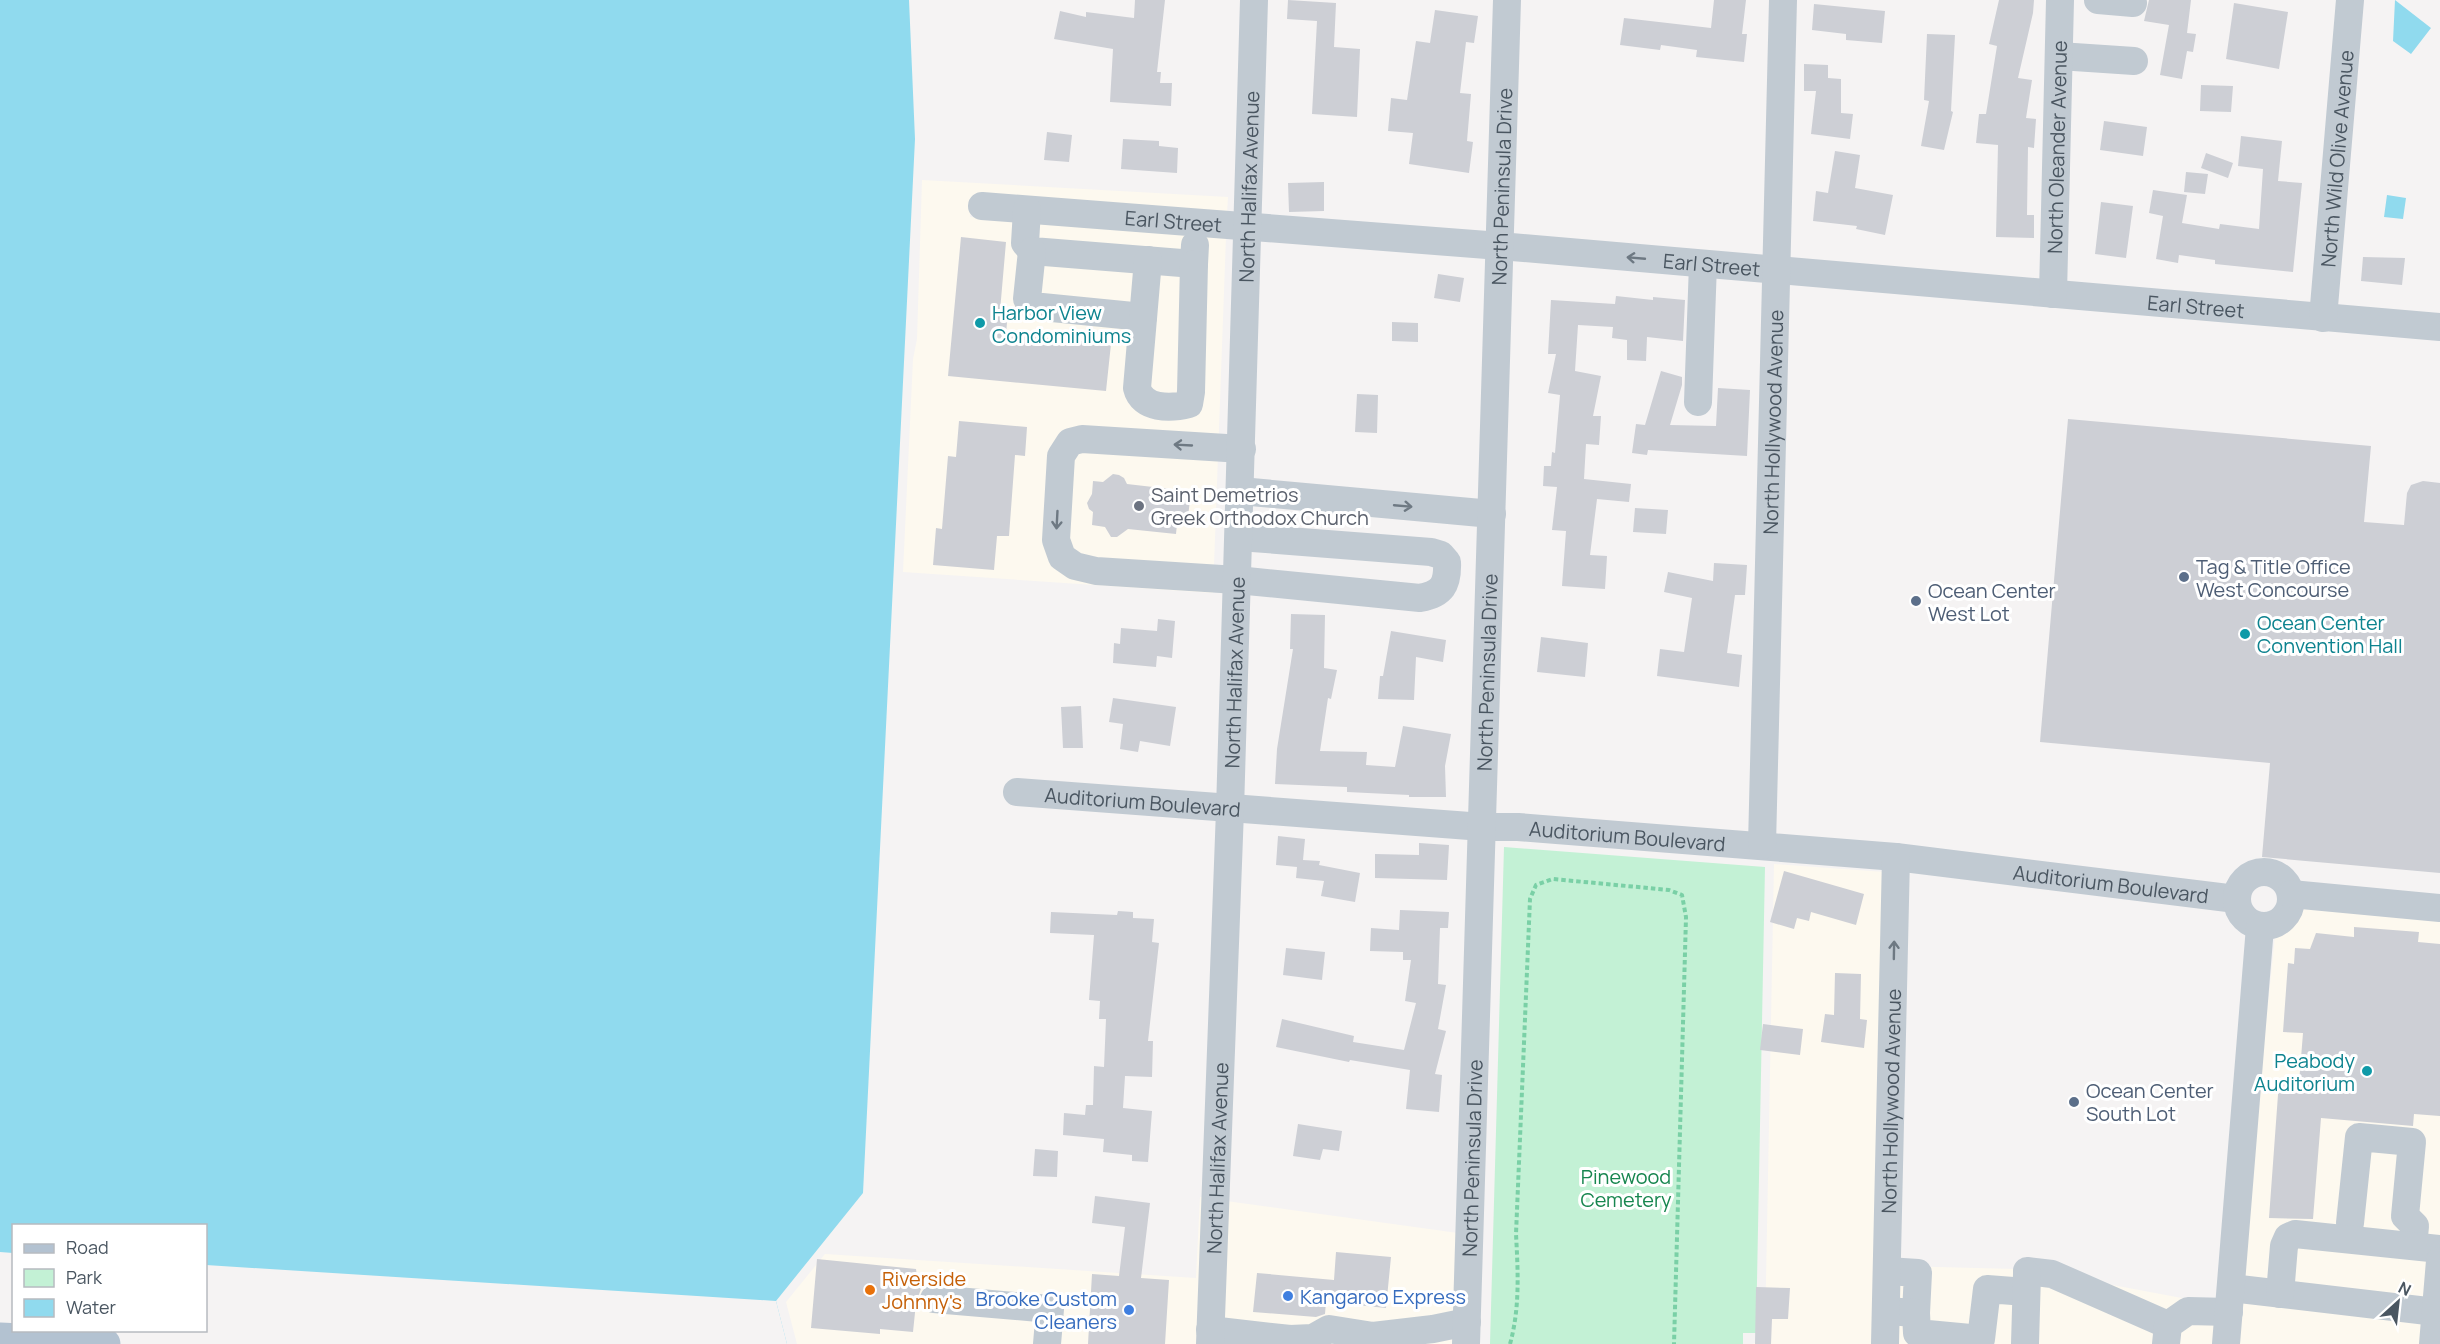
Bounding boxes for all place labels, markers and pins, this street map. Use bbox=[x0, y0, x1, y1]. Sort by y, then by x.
place label: Harbor View Condominiums bbox=[992, 299, 1131, 349]
marker: Harbor View Condominiums bbox=[973, 316, 987, 330]
place label: Saint Demetrios Greek Orthodox Church bbox=[1151, 481, 1369, 531]
marker: Saint Demetrios Greek Orthodox Church bbox=[1132, 499, 1146, 513]
place label: Tag & Title Office West Concourse bbox=[2196, 553, 2351, 603]
marker: Tag & Title Office West Concourse bbox=[2177, 570, 2191, 584]
place label: Ocean Center West Lot bbox=[1928, 577, 2056, 627]
marker: Ocean Center West Lot bbox=[1909, 594, 1923, 608]
place label: Ocean Center Convention Hall bbox=[2257, 609, 2403, 659]
marker: Ocean Center Convention Hall bbox=[2238, 627, 2252, 641]
place label: Peabody Auditorium bbox=[2254, 1047, 2355, 1097]
marker: Peabody Auditorium bbox=[2360, 1064, 2374, 1078]
place label: Ocean Center South Lot bbox=[2086, 1077, 2214, 1127]
marker: Ocean Center South Lot bbox=[2067, 1095, 2081, 1109]
place label: Riverside Johnny's bbox=[882, 1265, 966, 1315]
marker: Riverside Johnny's bbox=[863, 1283, 877, 1297]
place label: Kangaroo Express bbox=[1300, 1283, 1466, 1310]
place label: Brooke Custom Cleaners bbox=[976, 1285, 1117, 1335]
marker: Kangaroo Express bbox=[1281, 1289, 1295, 1303]
marker: Brooke Custom Cleaners bbox=[1122, 1303, 1136, 1317]

